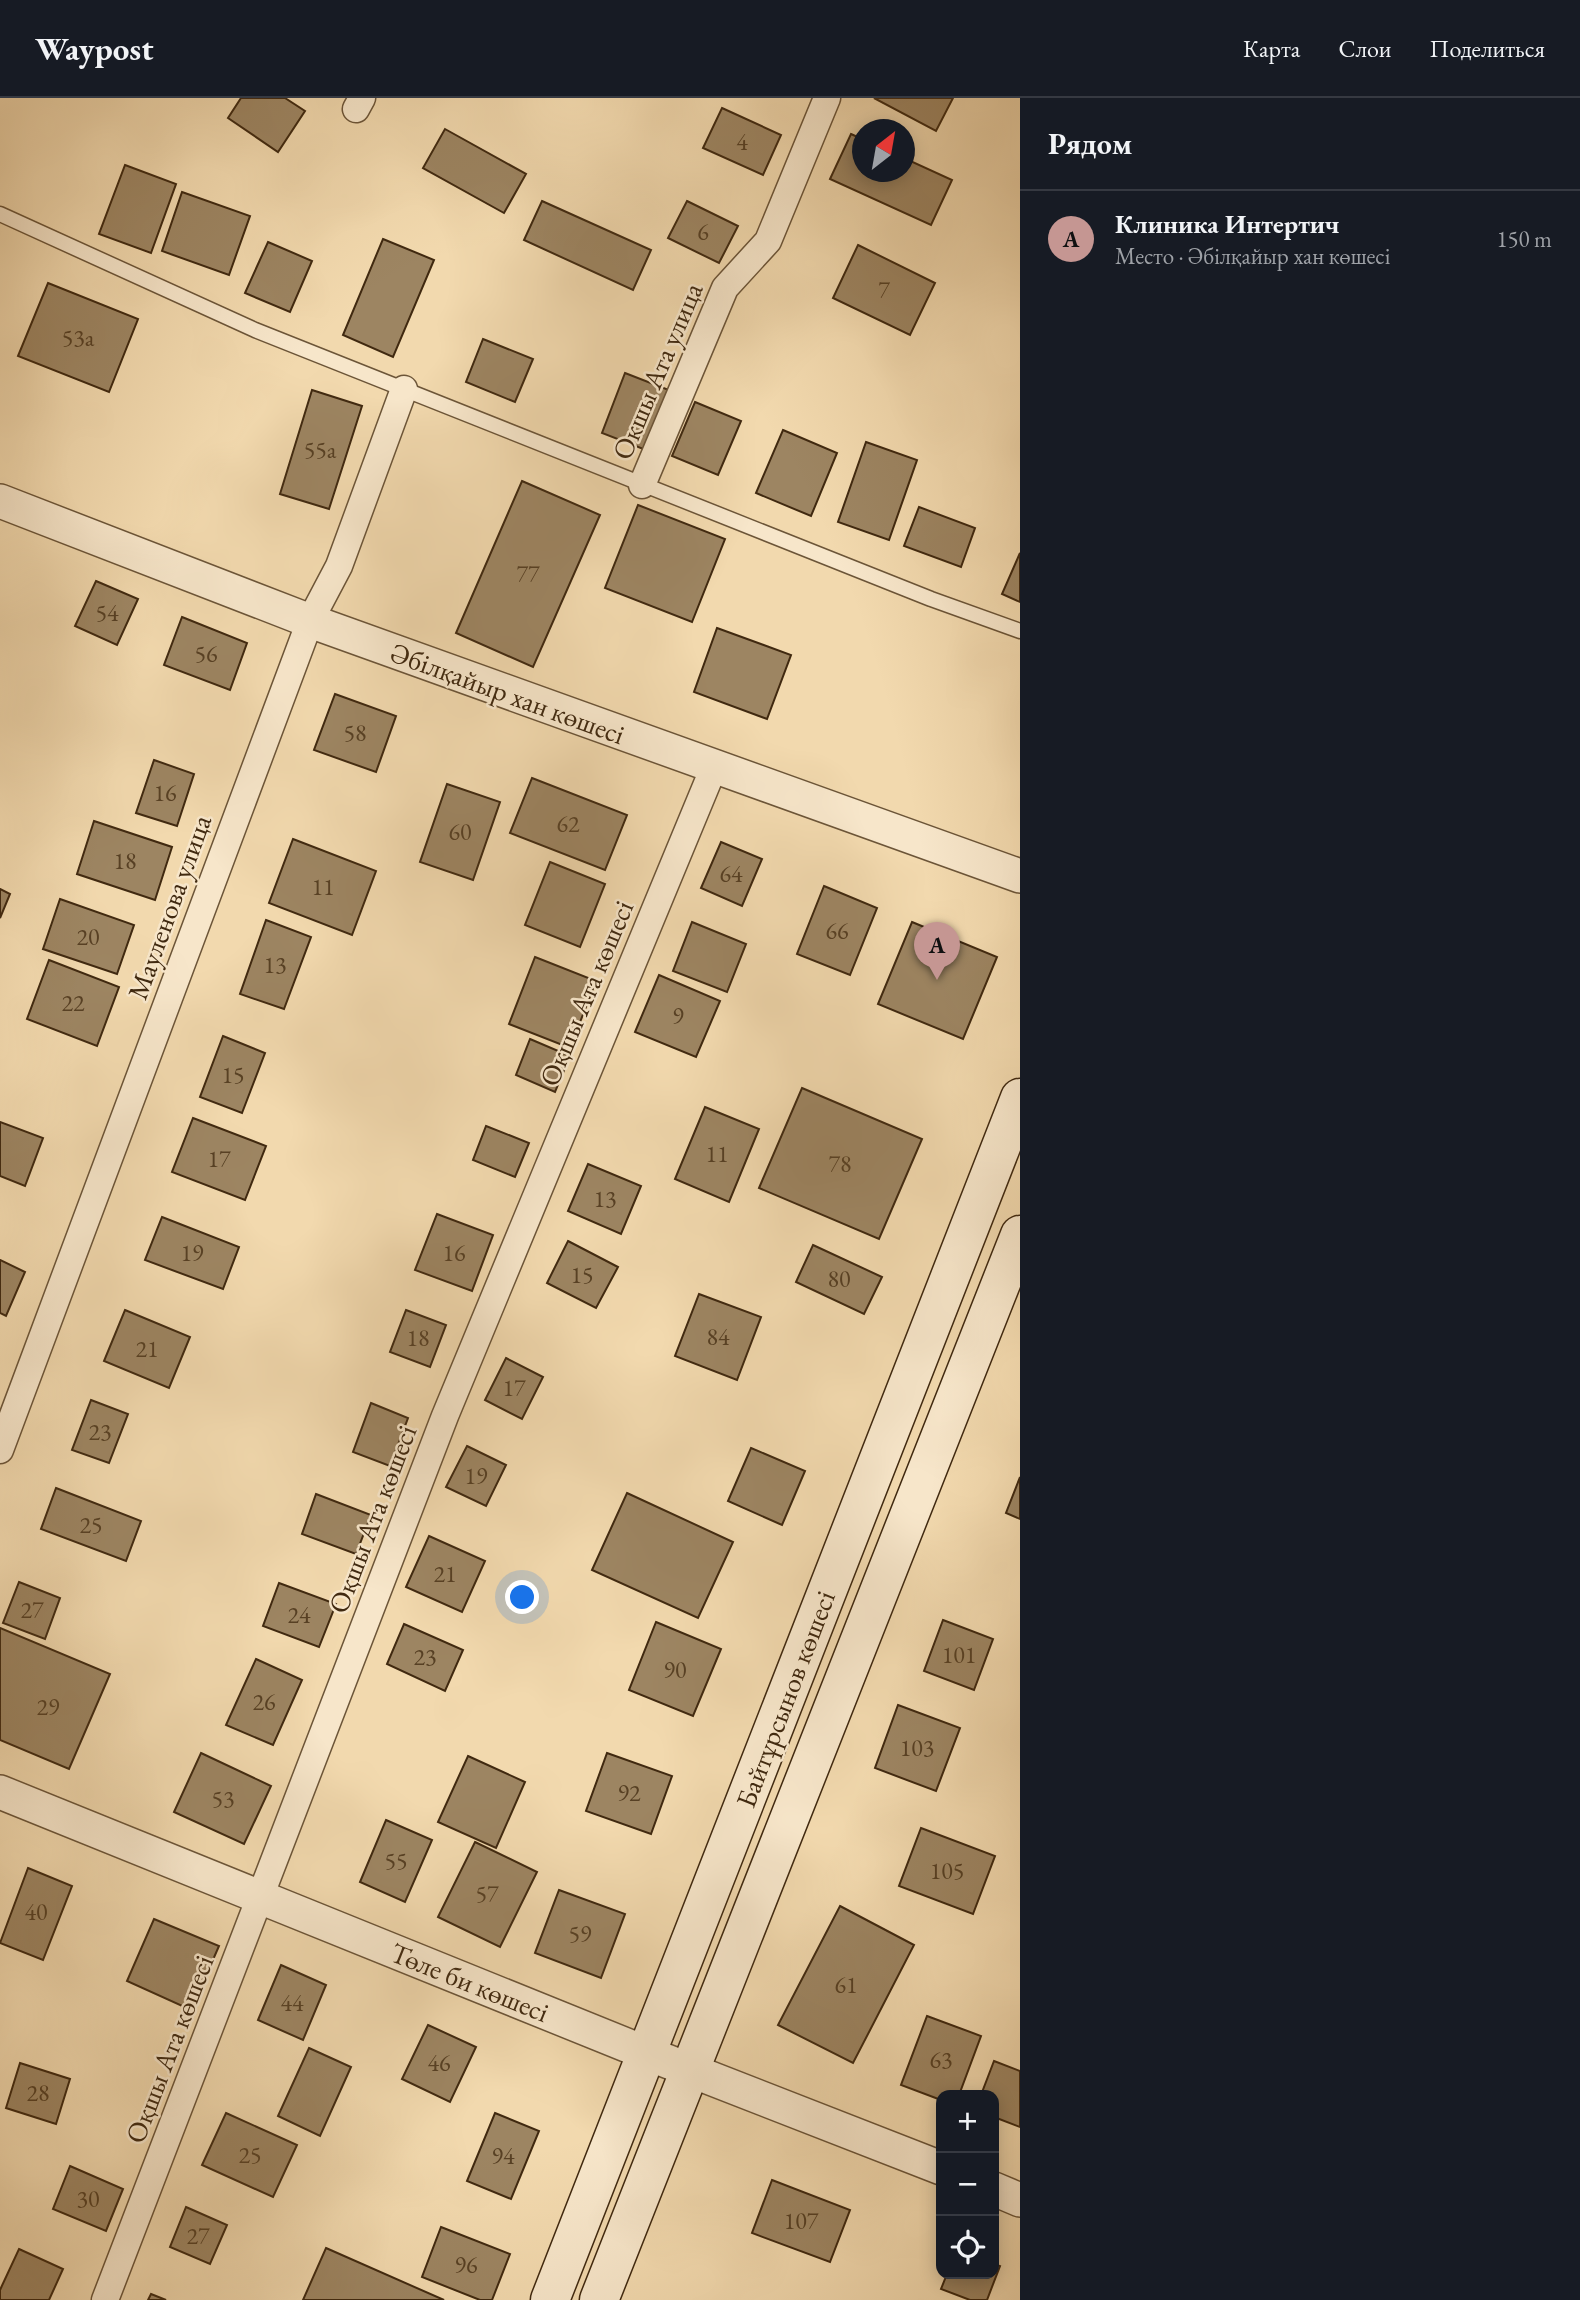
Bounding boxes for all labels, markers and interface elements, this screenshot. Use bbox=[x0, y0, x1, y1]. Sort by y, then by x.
text: Waypost bbox=[35, 27, 154, 70]
text: Карта bbox=[1243, 33, 1300, 64]
text: Слои bbox=[1338, 33, 1392, 64]
text: Поделиться bbox=[1430, 33, 1545, 64]
north arrow bbox=[852, 119, 915, 182]
text: Рядом bbox=[1048, 124, 1132, 163]
house number: 4 bbox=[736, 126, 748, 157]
text: Клиника Интертич bbox=[1115, 207, 1339, 241]
house number: 6 bbox=[697, 216, 709, 247]
text: A bbox=[1063, 224, 1079, 254]
text: 150 m bbox=[1496, 224, 1552, 254]
text: Место · Әбілқайыр хан көшесі bbox=[1115, 241, 1390, 271]
house number: 7 bbox=[878, 274, 890, 305]
street label: Окшы Ата улица bbox=[604, 276, 711, 465]
house number: 53а bbox=[62, 322, 95, 353]
house number: 55а bbox=[304, 434, 337, 465]
house number: 77 bbox=[516, 558, 540, 589]
house number: 54 bbox=[95, 597, 119, 628]
street label: Әбілқайыр хан көшесі bbox=[386, 634, 630, 752]
house number: 56 bbox=[194, 638, 218, 669]
house number: 58 bbox=[343, 717, 367, 748]
house number: 16 bbox=[153, 777, 177, 808]
house number: 62 bbox=[556, 808, 580, 839]
street label: Мауленова улица bbox=[119, 809, 219, 1004]
house number: 60 bbox=[448, 816, 472, 847]
house number: 18 bbox=[113, 845, 137, 876]
house number: 64 bbox=[719, 858, 743, 889]
house number: 11 bbox=[311, 871, 335, 902]
street label: Оқшы Ата көшесі bbox=[531, 895, 641, 1091]
house number: 66 bbox=[825, 915, 849, 946]
house number: 20 bbox=[76, 921, 100, 952]
pin: A bbox=[914, 922, 960, 980]
house number: 13 bbox=[263, 949, 287, 980]
house number: 22 bbox=[61, 987, 85, 1018]
house number: 9 bbox=[672, 1000, 684, 1031]
house number: 15 bbox=[221, 1059, 245, 1090]
house number: 11 bbox=[705, 1138, 729, 1169]
house number: 17 bbox=[207, 1143, 231, 1174]
house number: 78 bbox=[828, 1148, 852, 1179]
house number: 13 bbox=[593, 1183, 617, 1214]
house number: 19 bbox=[180, 1237, 204, 1268]
house number: 16 bbox=[442, 1237, 466, 1268]
house number: 15 bbox=[570, 1259, 594, 1290]
house number: 80 bbox=[827, 1263, 851, 1294]
house number: 84 bbox=[706, 1321, 730, 1352]
house number: 18 bbox=[406, 1322, 430, 1353]
house number: 21 bbox=[135, 1333, 159, 1364]
house number: 17 bbox=[502, 1372, 526, 1403]
house number: 23 bbox=[88, 1416, 112, 1447]
street label: Оқшы Ата көшесі bbox=[320, 1420, 424, 1618]
house number: 19 bbox=[464, 1460, 488, 1491]
house number: 25 bbox=[79, 1509, 103, 1540]
house number: 21 bbox=[433, 1558, 457, 1589]
your location bbox=[505, 1580, 539, 1614]
street label: Байтұрсынов көшесі bbox=[727, 1585, 843, 1813]
house number: 27 bbox=[20, 1594, 44, 1625]
house number: 24 bbox=[287, 1599, 311, 1630]
house number: 101 bbox=[942, 1639, 976, 1670]
house number: 23 bbox=[413, 1641, 437, 1672]
house number: 90 bbox=[663, 1654, 687, 1685]
house number: 26 bbox=[252, 1686, 276, 1717]
house number: 29 bbox=[36, 1691, 60, 1722]
house number: 103 bbox=[900, 1732, 934, 1763]
house number: 92 bbox=[617, 1777, 641, 1808]
house number: 53 bbox=[211, 1783, 235, 1814]
house number: 55 bbox=[384, 1845, 408, 1876]
house number: 105 bbox=[930, 1855, 964, 1886]
house number: 57 bbox=[475, 1878, 499, 1909]
house number: 40 bbox=[24, 1896, 48, 1927]
house number: 59 bbox=[568, 1918, 592, 1949]
street label: Төле би көшесі bbox=[386, 1934, 555, 2030]
street label: Оқшы Ата көшесі bbox=[117, 1950, 221, 2148]
house number: 61 bbox=[834, 1969, 858, 2000]
house number: 44 bbox=[280, 1987, 304, 2018]
house number: 63 bbox=[929, 2044, 953, 2075]
house number: 46 bbox=[427, 2047, 451, 2078]
house number: 28 bbox=[26, 2077, 50, 2108]
map controls bbox=[936, 2090, 999, 2279]
button: + bbox=[936, 2090, 999, 2153]
house number: 25 bbox=[238, 2139, 262, 2170]
house number: 94 bbox=[491, 2140, 515, 2171]
button: − bbox=[936, 2153, 999, 2216]
house number: 30 bbox=[76, 2183, 100, 2214]
house number: 107 bbox=[784, 2205, 819, 2236]
button: locate bbox=[936, 2216, 999, 2279]
house number: 27 bbox=[186, 2220, 210, 2251]
house number: 96 bbox=[454, 2249, 478, 2280]

